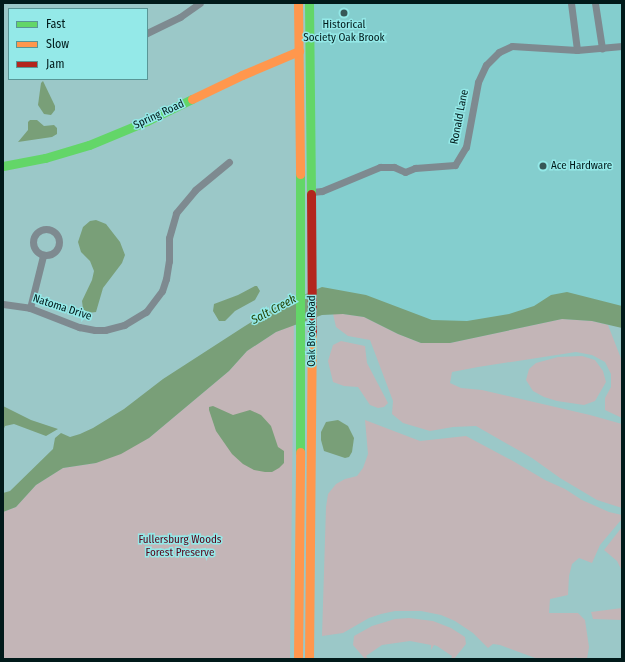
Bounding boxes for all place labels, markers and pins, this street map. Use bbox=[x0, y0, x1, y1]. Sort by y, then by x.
marker: Historical Society Oak Brook bbox=[339, 8, 349, 18]
place label: Historical Society Oak Brook bbox=[303, 19, 385, 45]
place label: Ace Hardware bbox=[551, 159, 612, 173]
marker: Ace Hardware bbox=[538, 161, 548, 171]

